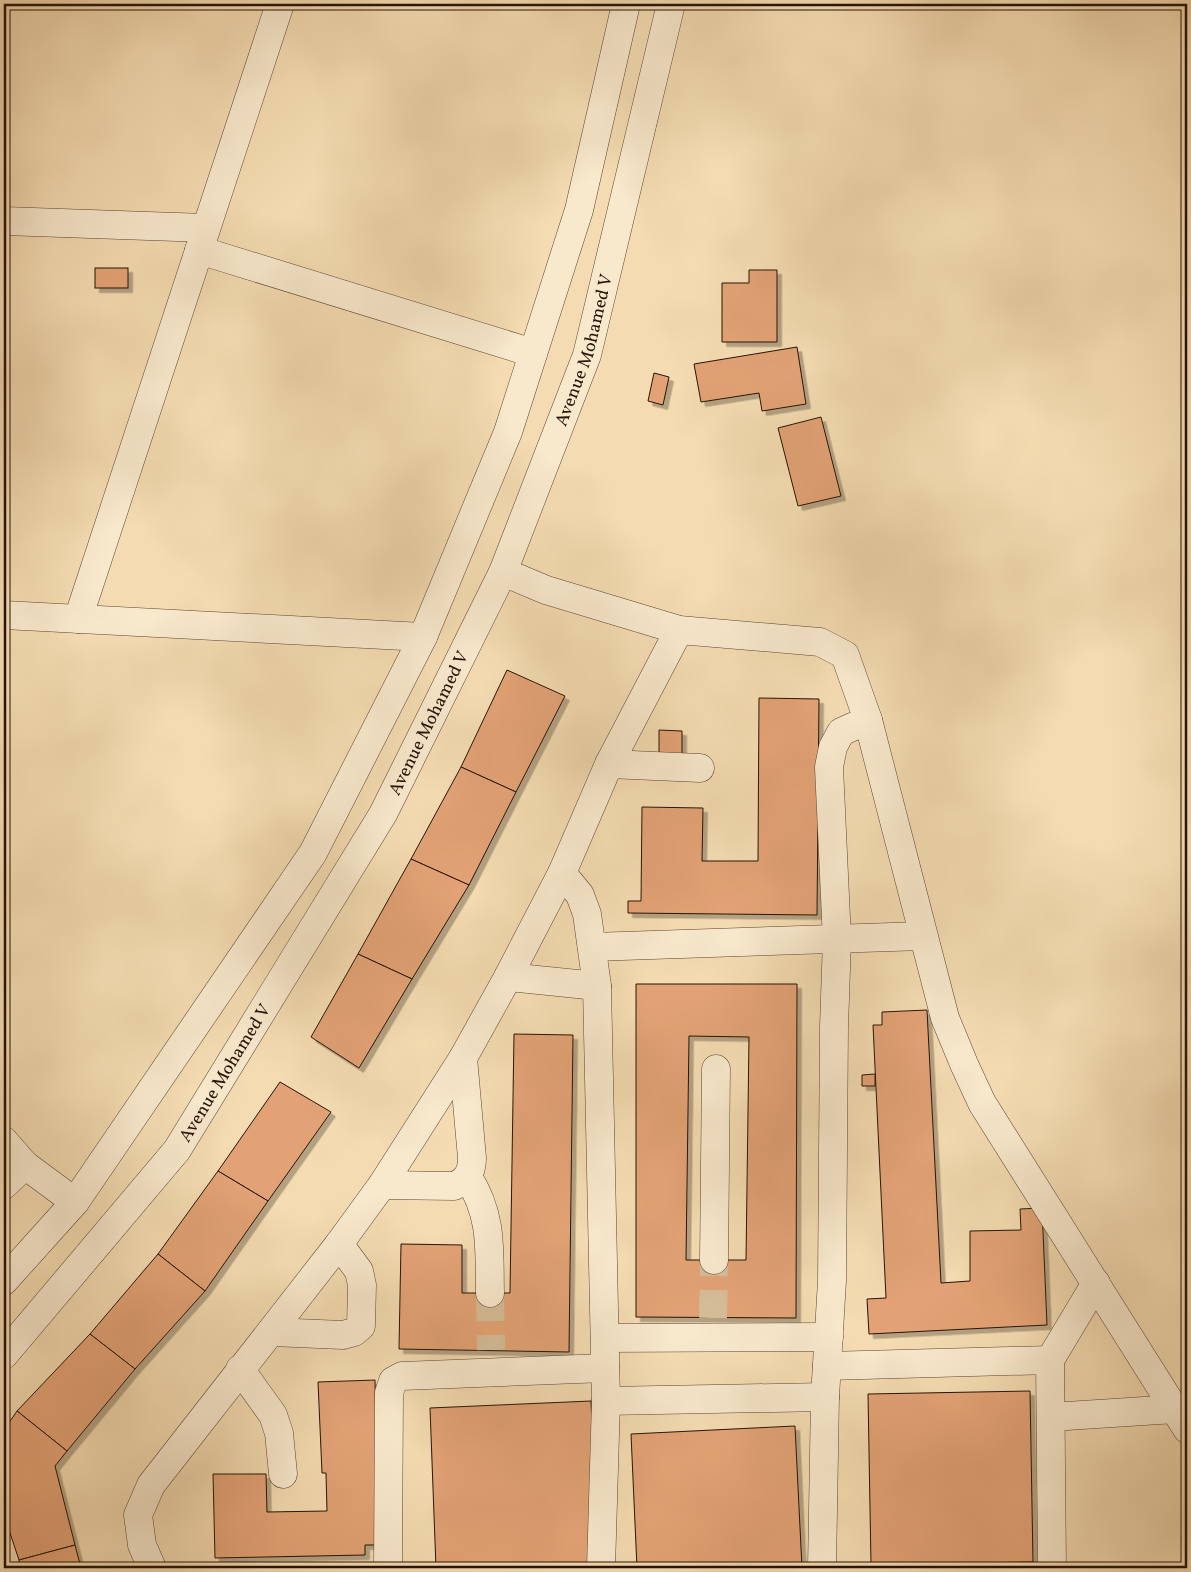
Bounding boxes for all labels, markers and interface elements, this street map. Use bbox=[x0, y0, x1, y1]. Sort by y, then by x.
street label: Avenue Mohamed V bbox=[550, 272, 620, 430]
street label: Avenue Mohamed V bbox=[383, 647, 476, 800]
street label: Avenue Mohamed V bbox=[174, 999, 278, 1147]

